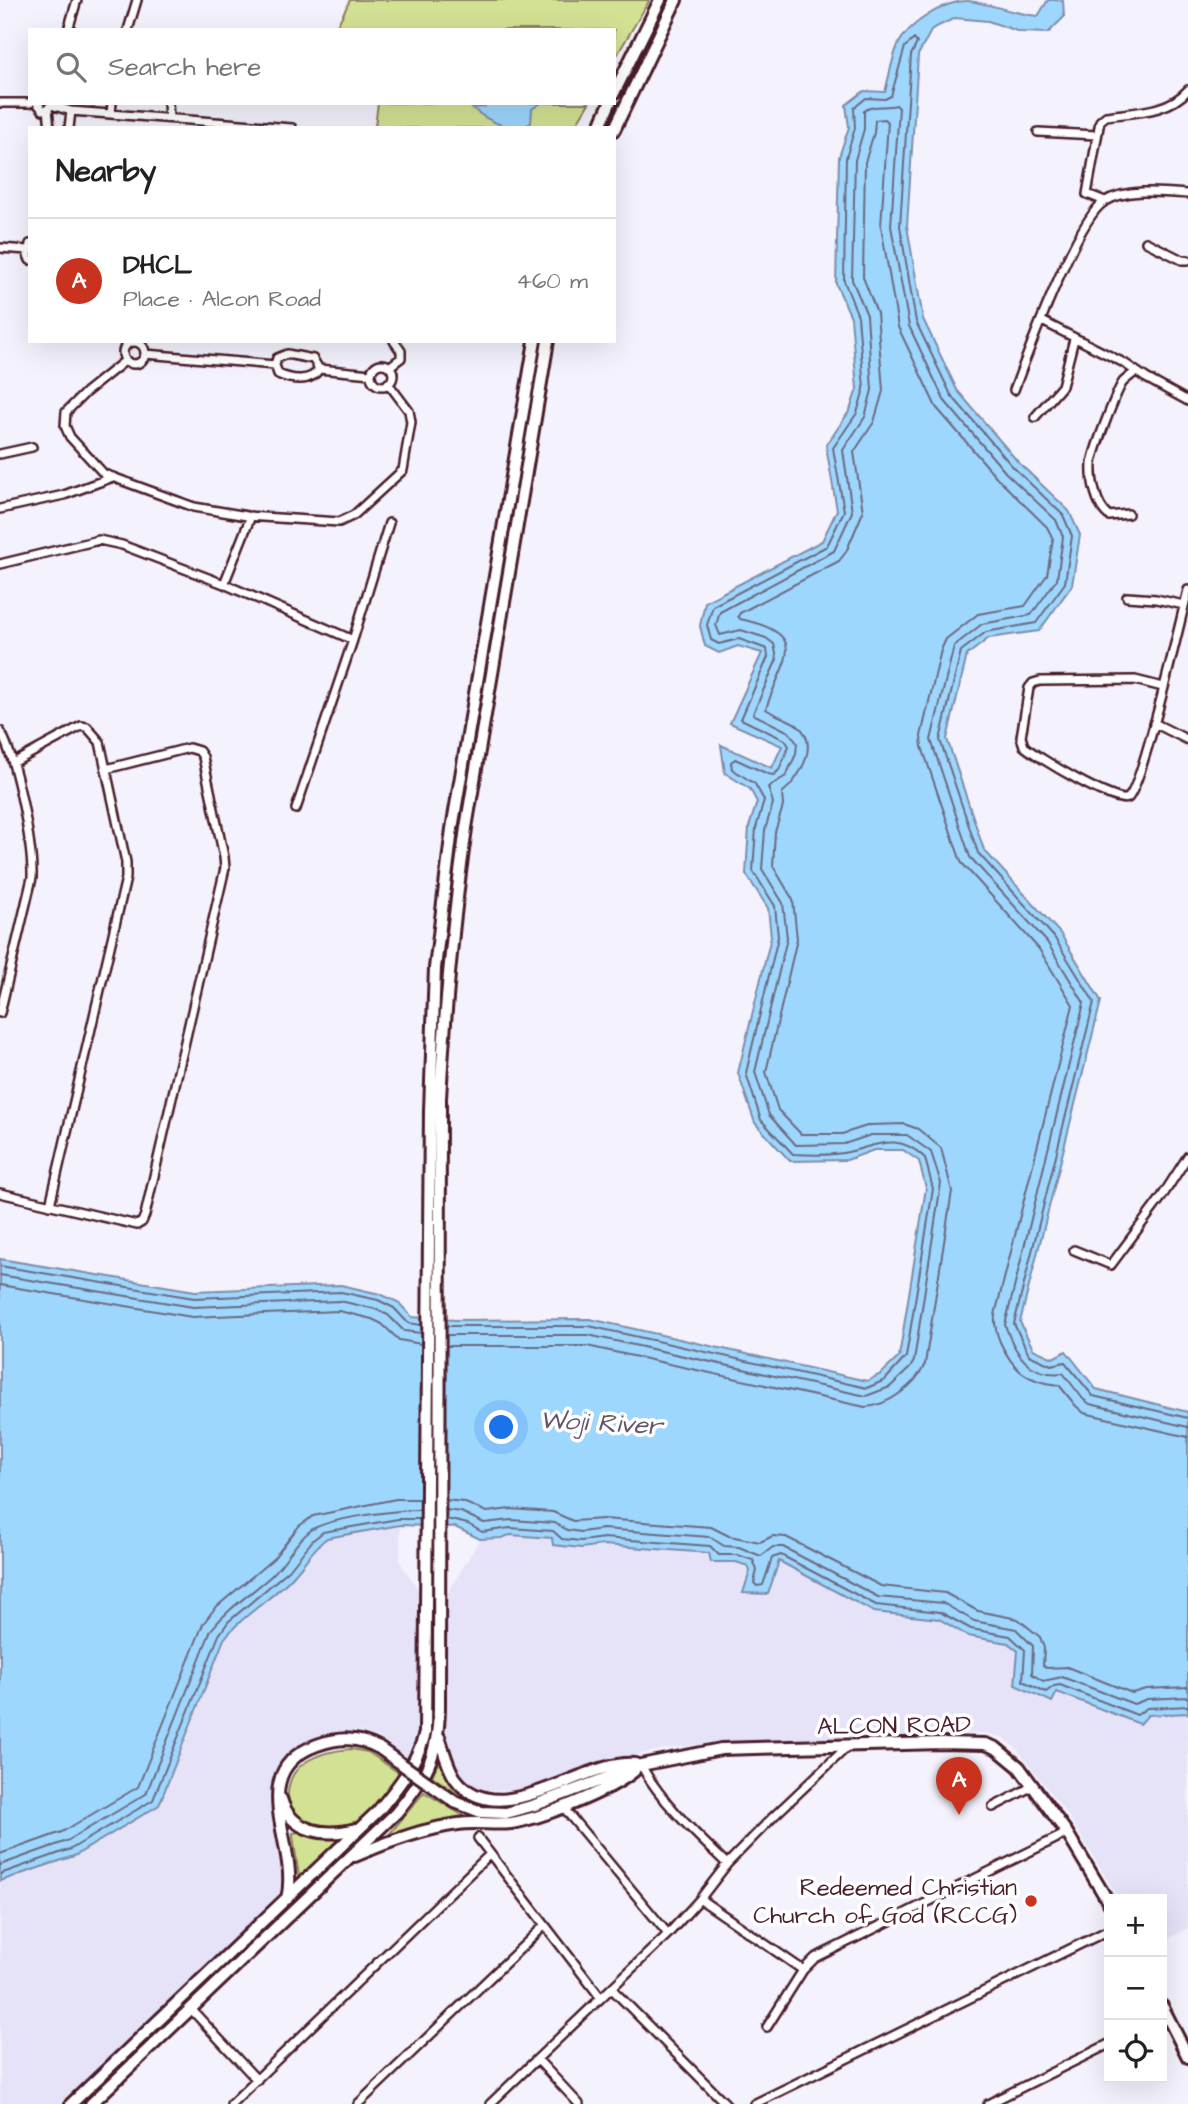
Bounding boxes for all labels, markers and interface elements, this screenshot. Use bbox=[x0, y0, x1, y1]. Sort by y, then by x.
search box bbox=[28, 28, 616, 105]
icon: search bbox=[52, 48, 90, 86]
text: Search here bbox=[108, 49, 261, 85]
text: Nearby bbox=[56, 151, 156, 193]
text: DHCL bbox=[123, 247, 192, 283]
text: A bbox=[72, 265, 86, 297]
text: 460 m bbox=[516, 265, 588, 297]
text: Place · Alcon Road bbox=[123, 283, 321, 315]
water label: Woji River bbox=[539, 1402, 666, 1444]
your location bbox=[484, 1410, 518, 1444]
street label: ALCON ROAD bbox=[817, 1708, 971, 1744]
pin: A bbox=[936, 1757, 982, 1815]
place label: Redeemed Christian Church of God (RCCG) bbox=[753, 1871, 1017, 1933]
marker: Redeemed Christian Church of God (RCCG) bbox=[1023, 1893, 1039, 1909]
map controls bbox=[1104, 1894, 1167, 2083]
button: + bbox=[1104, 1894, 1167, 1957]
button: − bbox=[1104, 1957, 1167, 2020]
button: locate bbox=[1104, 2020, 1167, 2083]

